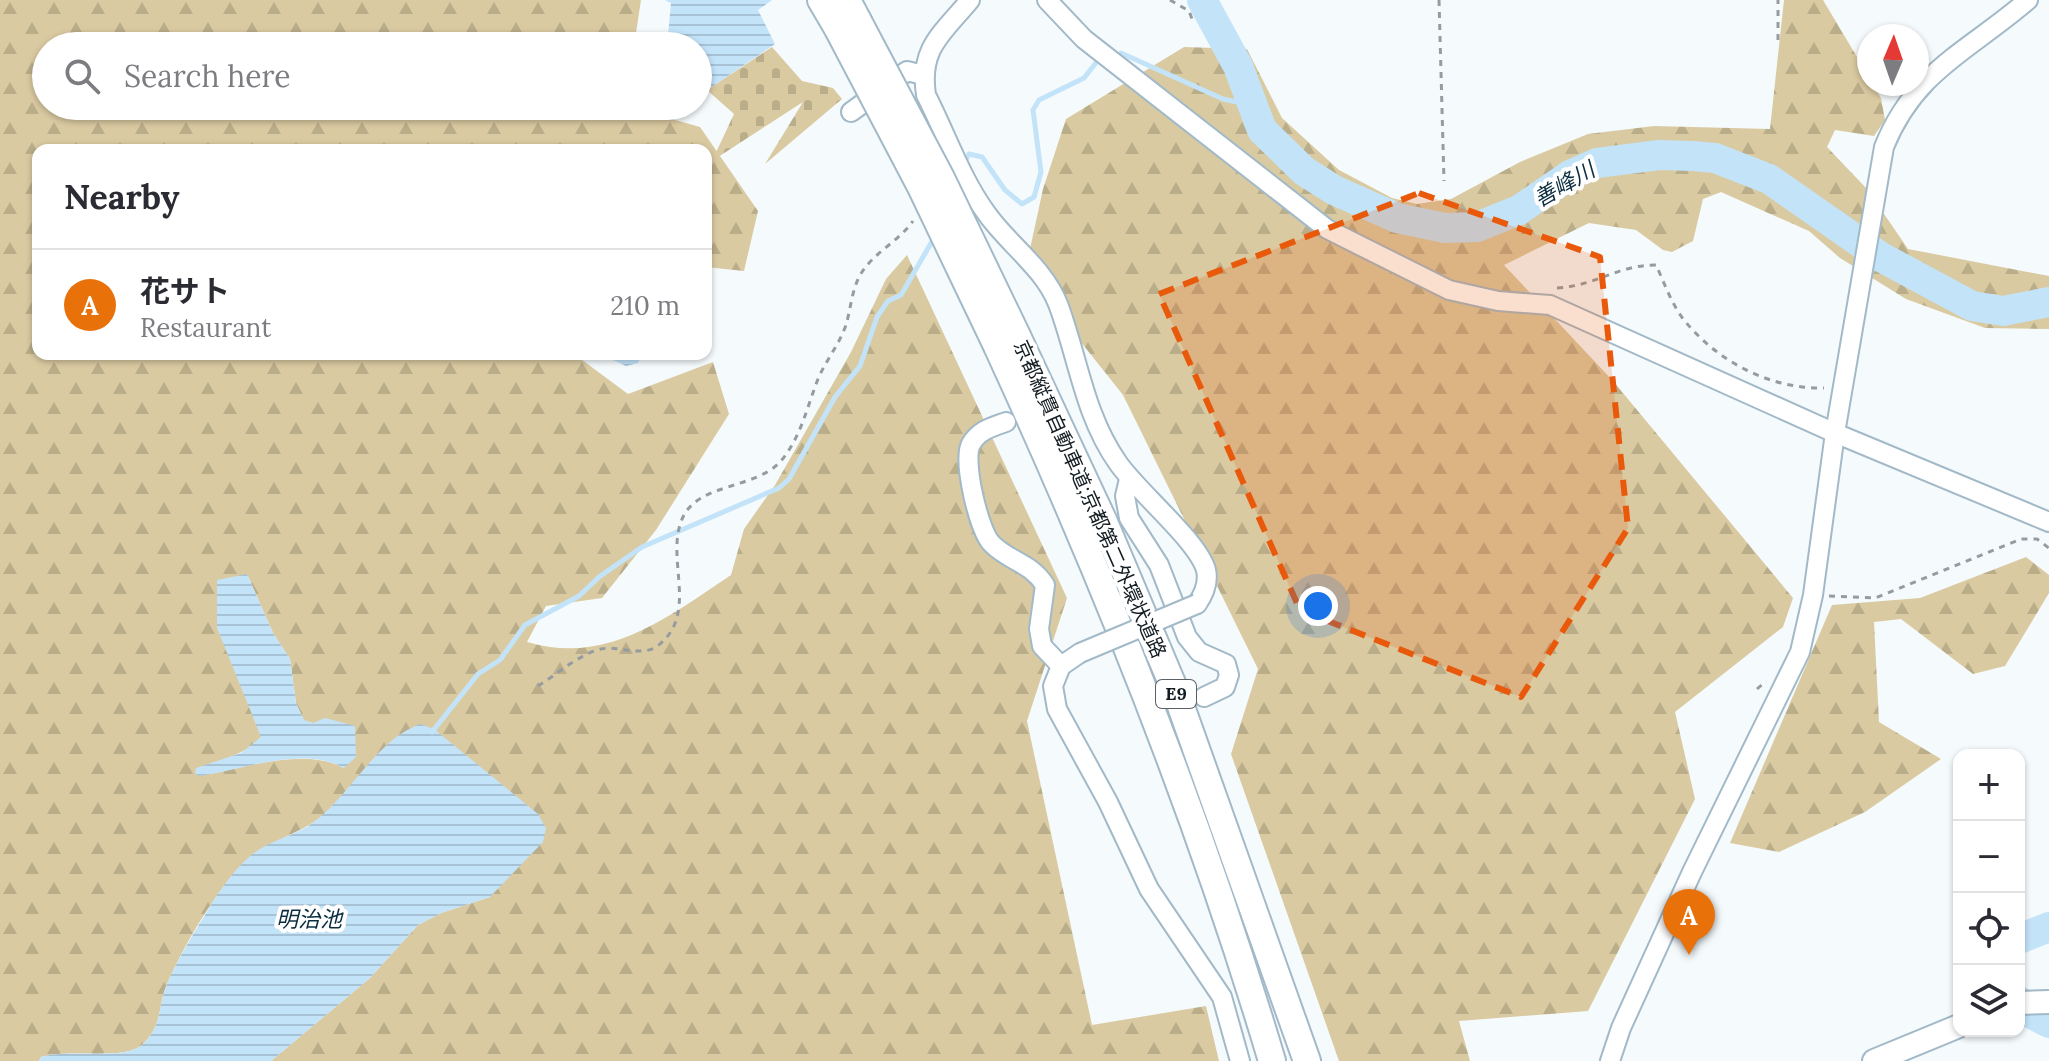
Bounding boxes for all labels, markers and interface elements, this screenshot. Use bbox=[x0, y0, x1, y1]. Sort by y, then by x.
north arrow bbox=[1857, 24, 1929, 96]
search box bbox=[32, 32, 712, 120]
icon: search bbox=[60, 54, 104, 98]
text: Search here bbox=[124, 57, 291, 95]
water label: 善峰川 bbox=[1528, 154, 1601, 213]
text: Nearby bbox=[64, 175, 180, 218]
text: 花サト bbox=[140, 272, 230, 310]
text: A bbox=[81, 289, 99, 322]
text: 210 m bbox=[610, 289, 680, 322]
text: Restaurant bbox=[140, 311, 271, 344]
street label: 京都縦貫自動車道;京都第二外環状道路 bbox=[1009, 336, 1172, 662]
your location bbox=[1298, 586, 1338, 626]
road number: E9 bbox=[1156, 680, 1196, 708]
map controls bbox=[1953, 749, 2025, 1037]
button: + bbox=[1953, 749, 2025, 821]
button: − bbox=[1953, 821, 2025, 893]
pin: A bbox=[1663, 889, 1715, 955]
button: locate bbox=[1953, 893, 2025, 965]
water label: 明治池 bbox=[276, 905, 344, 933]
button: layers bbox=[1953, 965, 2025, 1037]

